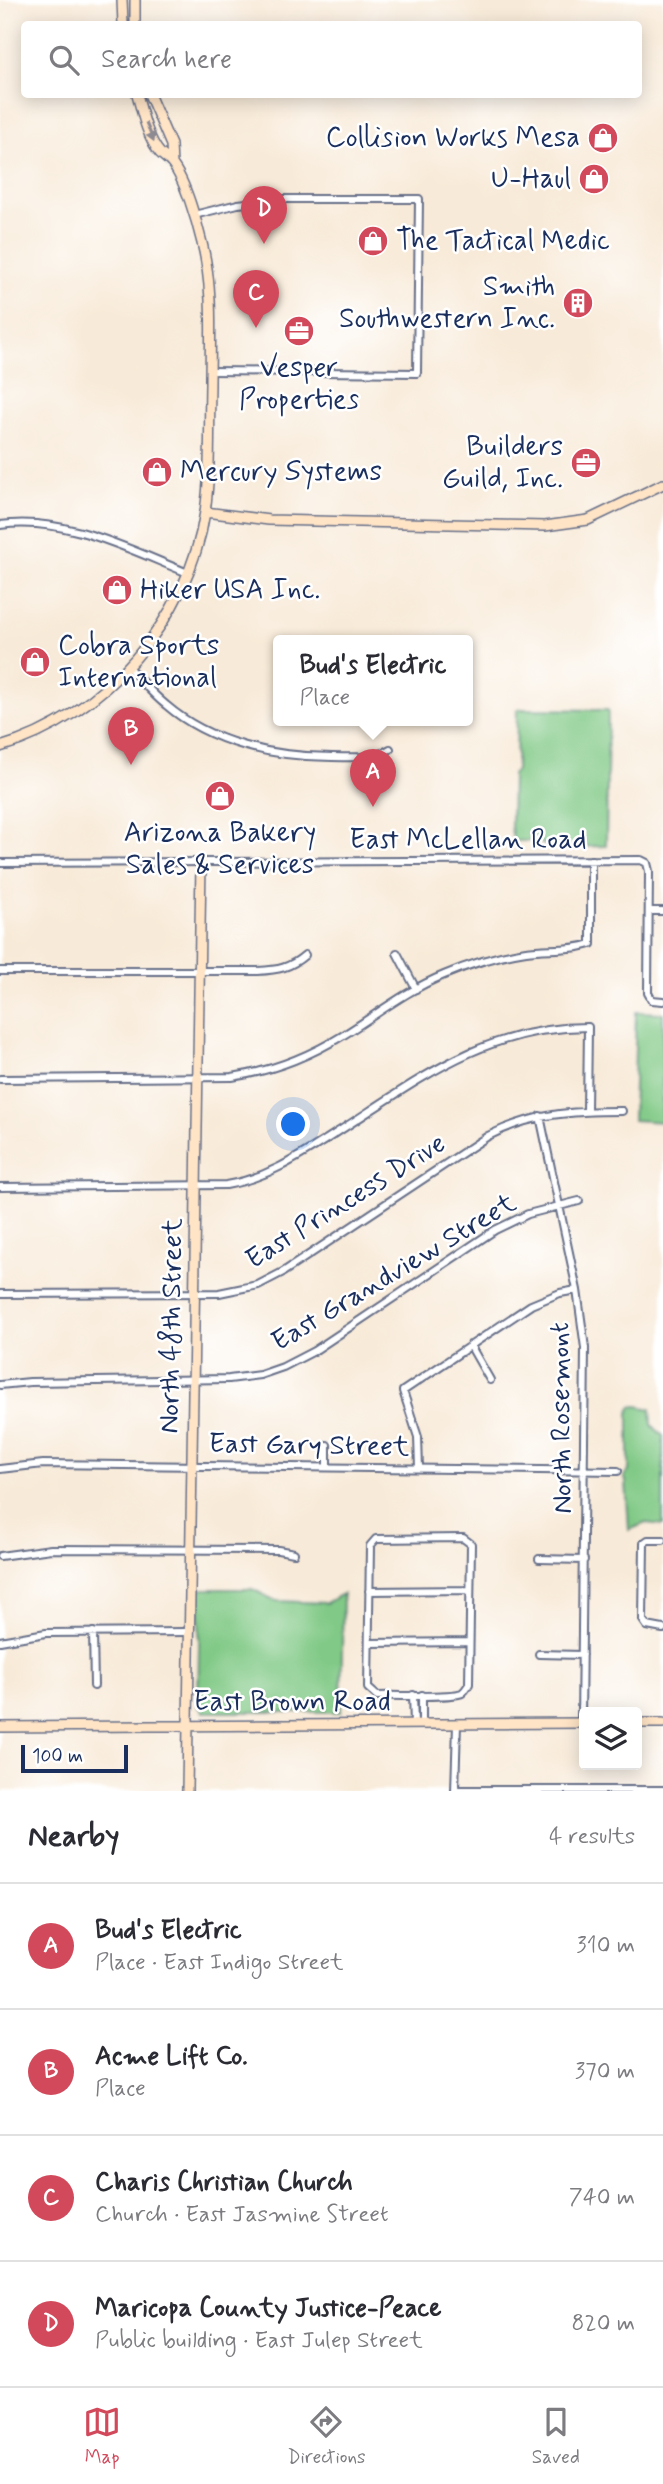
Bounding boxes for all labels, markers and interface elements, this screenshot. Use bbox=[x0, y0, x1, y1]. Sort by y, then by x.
search box bbox=[21, 21, 642, 98]
icon: search bbox=[45, 41, 83, 79]
text: Search here bbox=[101, 43, 232, 77]
place label: Collision Works Mesa bbox=[326, 120, 580, 157]
shop icon: Collision Works Mesa bbox=[586, 121, 620, 155]
one-way arrow bbox=[145, 122, 156, 143]
place label: U-Haul bbox=[491, 161, 571, 198]
shop icon: U-Haul bbox=[577, 162, 611, 196]
pin: D bbox=[241, 186, 287, 244]
place label: The Tactical Medic bbox=[396, 223, 610, 260]
shop icon: The Tactical Medic bbox=[356, 224, 390, 258]
place label: Smith Southwestern Inc. bbox=[339, 269, 555, 338]
pin: C bbox=[233, 270, 279, 328]
building icon: Smith Southwestern Inc. bbox=[561, 286, 595, 320]
office icon: Vesper Properties bbox=[282, 314, 316, 348]
place label: Vesper Properties bbox=[239, 350, 359, 419]
place label: Builders Guild, Inc. bbox=[442, 429, 563, 498]
office icon: Builders Guild, Inc. bbox=[569, 446, 603, 480]
place label: Mercury Systems bbox=[180, 454, 382, 491]
shop icon: Mercury Systems bbox=[140, 455, 174, 489]
place label: Hiker USA Inc. bbox=[140, 572, 320, 609]
shop icon: Hiker USA Inc. bbox=[100, 573, 134, 607]
place label: Cobra Sports International bbox=[58, 628, 219, 697]
popup bbox=[273, 635, 473, 726]
shop icon: Cobra Sports International bbox=[18, 645, 52, 679]
text: Bud's Electric bbox=[300, 649, 446, 683]
text: Place bbox=[300, 683, 350, 713]
pin: B bbox=[108, 707, 154, 765]
pin: A bbox=[350, 749, 396, 807]
shop icon: Arizona Bakery Sales & Services bbox=[203, 779, 237, 813]
place label: Arizona Bakery Sales & Services bbox=[124, 815, 316, 884]
street label: East McLellan Road bbox=[349, 822, 587, 859]
your location bbox=[276, 1107, 310, 1141]
street label: East Princess Drive bbox=[239, 1126, 453, 1278]
street label: East Grandview Street bbox=[265, 1185, 524, 1361]
street label: North 48th Street bbox=[152, 1217, 192, 1434]
street label: North Rosemont bbox=[542, 1322, 582, 1514]
street label: East Gary Street bbox=[208, 1426, 410, 1466]
street label: East Brown Road bbox=[193, 1684, 391, 1721]
map controls bbox=[579, 1707, 642, 1770]
button: layers bbox=[579, 1707, 642, 1770]
scale bar bbox=[21, 1742, 128, 1774]
text: 100 m bbox=[32, 1744, 83, 1769]
text: Nearby bbox=[28, 1817, 119, 1856]
text: 4 results bbox=[549, 1822, 635, 1852]
text: Bud's Electric bbox=[95, 1914, 242, 1948]
text: A bbox=[43, 1931, 59, 1961]
text: 310 m bbox=[576, 1931, 635, 1961]
text: Place · East Indigo Street bbox=[95, 1948, 344, 1978]
text: Acme Lift Co. bbox=[95, 2040, 248, 2074]
text: B bbox=[44, 2057, 58, 2087]
text: 370 m bbox=[575, 2057, 635, 2087]
text: Place bbox=[95, 2074, 146, 2104]
text: Charis Christian Church bbox=[95, 2166, 353, 2200]
text: C bbox=[43, 2183, 59, 2213]
text: 740 m bbox=[569, 2183, 635, 2213]
text: Church · East Jasmine Street bbox=[95, 2200, 388, 2230]
text: Maricopa County Justice-Peace bbox=[95, 2292, 442, 2326]
text: D bbox=[43, 2309, 59, 2339]
text: 820 m bbox=[572, 2309, 635, 2339]
text: Public building · East Julep Street bbox=[95, 2326, 423, 2356]
tab: Map bbox=[83, 2403, 121, 2470]
tab: Directions bbox=[287, 2403, 366, 2470]
tab: Saved bbox=[532, 2403, 580, 2470]

